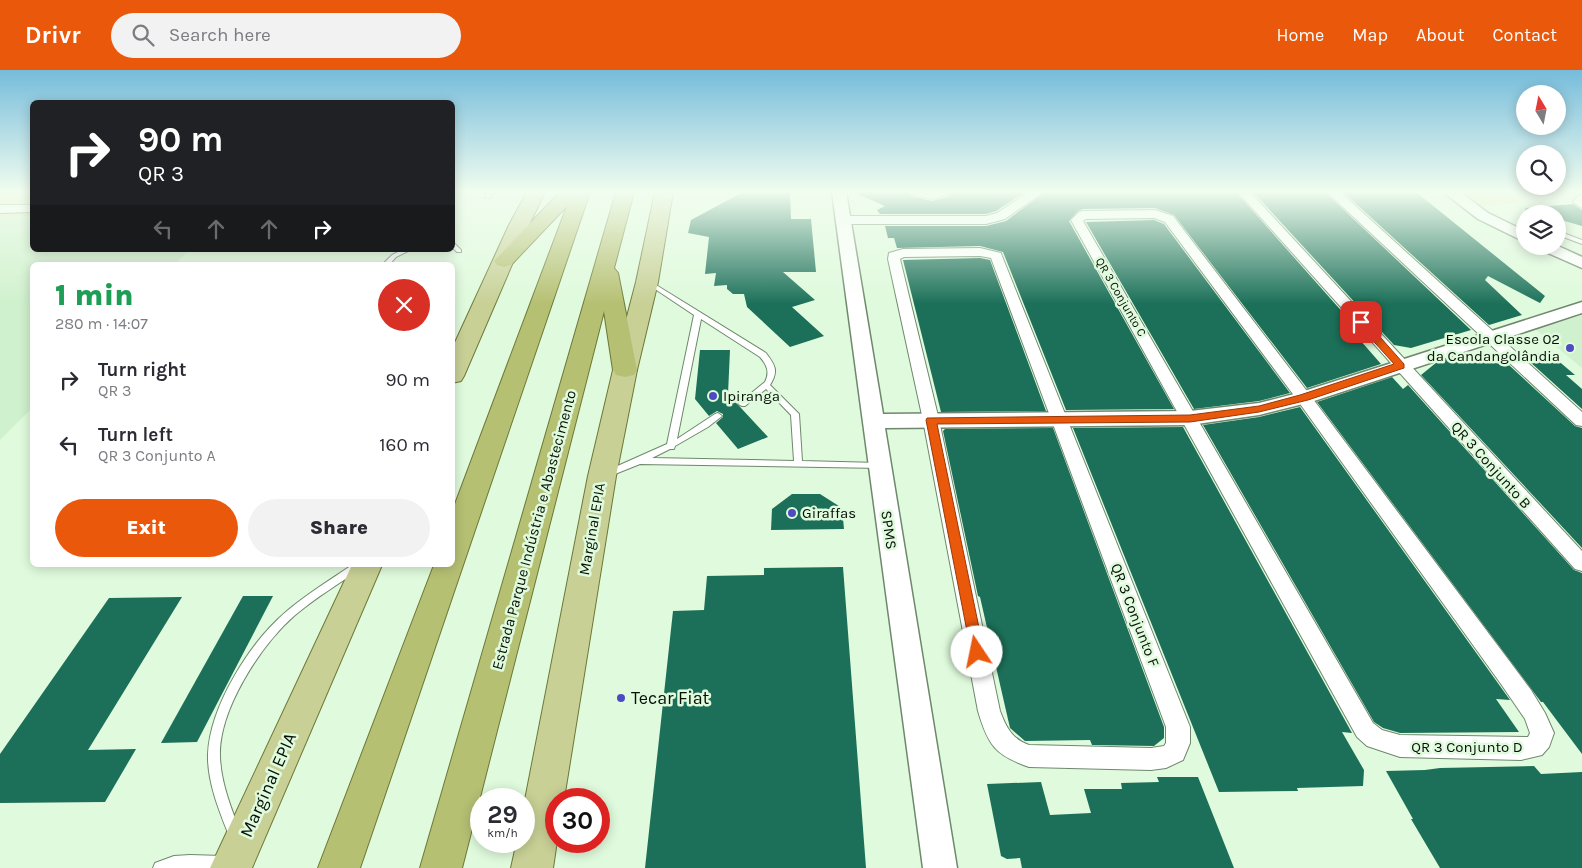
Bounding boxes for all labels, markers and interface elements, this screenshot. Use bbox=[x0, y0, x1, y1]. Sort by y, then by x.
search box bbox=[111, 13, 461, 58]
text: Drivr bbox=[25, 21, 81, 49]
icon: search bbox=[129, 21, 157, 49]
text: Search here bbox=[169, 24, 271, 46]
text: Home bbox=[1276, 24, 1324, 46]
text: Map bbox=[1352, 24, 1388, 46]
text: About bbox=[1416, 24, 1465, 46]
text: Contact bbox=[1493, 24, 1557, 46]
north arrow bbox=[1516, 85, 1566, 135]
map controls bbox=[1516, 85, 1566, 255]
text: 90 m bbox=[138, 119, 224, 160]
icon: right bbox=[55, 120, 120, 185]
button: search bbox=[1516, 145, 1566, 195]
text: QR 3 bbox=[138, 161, 184, 187]
button: layers bbox=[1516, 205, 1566, 255]
icon: left bbox=[149, 215, 177, 243]
icon: ahead bbox=[202, 215, 230, 243]
icon: ahead bbox=[255, 215, 283, 243]
icon: right bbox=[308, 215, 336, 243]
street label: QR 3 Conjunto C bbox=[1093, 255, 1149, 339]
text: 1 min bbox=[55, 277, 134, 313]
button: close bbox=[378, 279, 430, 331]
pin bbox=[1340, 301, 1382, 343]
icon: arrive bbox=[1347, 308, 1375, 336]
text: 280 m · 14:07 bbox=[55, 314, 148, 333]
place label: Escola Classe 02 da Candangolândia bbox=[1427, 330, 1560, 365]
marker: Escola Classe 02 da Candangolândia bbox=[1564, 342, 1576, 354]
text: Turn right bbox=[98, 359, 187, 381]
icon: right bbox=[55, 366, 83, 394]
text: 90 m bbox=[385, 369, 430, 391]
text: QR 3 bbox=[98, 381, 131, 400]
place label: Ipiranga bbox=[723, 387, 780, 405]
street label: Estrada Parque Indústria e Abastecimento bbox=[488, 388, 580, 672]
marker: Ipiranga bbox=[707, 390, 719, 402]
street label: QR 3 Conjunto B bbox=[1447, 418, 1535, 512]
text: Turn left bbox=[98, 424, 173, 446]
icon: left bbox=[55, 431, 83, 459]
text: 160 m bbox=[379, 434, 430, 456]
text: QR 3 Conjunto A bbox=[98, 446, 216, 465]
street label: Marginal EPIA bbox=[575, 481, 609, 577]
button: Exit bbox=[55, 499, 238, 557]
button: Share bbox=[248, 499, 430, 557]
place label: Giraffas bbox=[802, 504, 856, 522]
marker: Giraffas bbox=[786, 507, 798, 519]
street label: SPMS bbox=[877, 509, 901, 551]
street label: QR 3 Conjunto F bbox=[1107, 561, 1163, 669]
position arrow bbox=[950, 625, 1002, 677]
place label: Tecar Fiat bbox=[631, 687, 710, 709]
marker: Tecar Fiat bbox=[615, 692, 627, 704]
street label: Marginal EPIA bbox=[235, 729, 301, 841]
street label: QR 3 Conjunto D bbox=[1411, 738, 1523, 756]
speed limit sign: 30 bbox=[545, 788, 610, 853]
text: 29 bbox=[487, 800, 518, 829]
text: km/h bbox=[487, 826, 518, 840]

